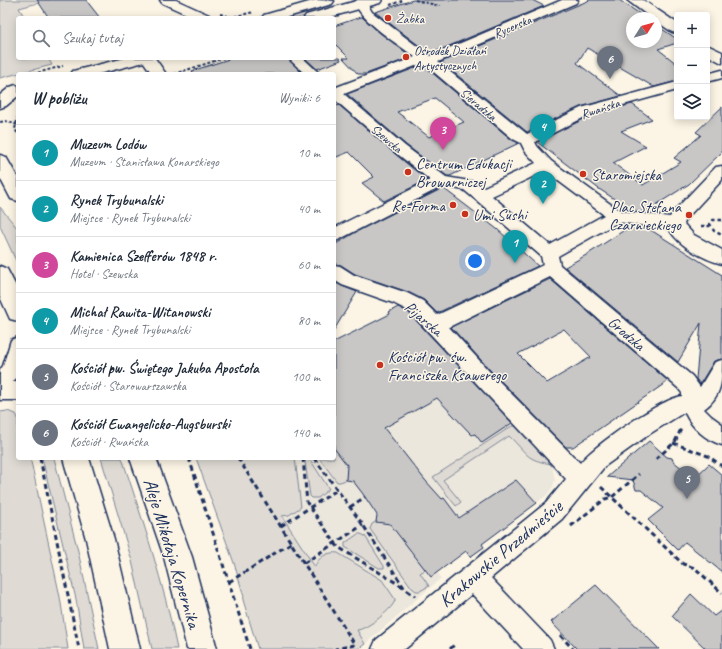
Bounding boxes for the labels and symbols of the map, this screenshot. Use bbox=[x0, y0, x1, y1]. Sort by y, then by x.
place label: Żabka bbox=[396, 11, 425, 27]
street label: Rycerska bbox=[491, 12, 534, 42]
north arrow bbox=[626, 12, 662, 48]
marker: Żabka bbox=[383, 13, 393, 23]
place label: Ośrodek Działań Artystycznych bbox=[414, 43, 487, 74]
pin: 6 bbox=[597, 46, 623, 79]
marker: Ośrodek Działań Artystycznych bbox=[401, 52, 411, 62]
street label: Sieradzka bbox=[457, 85, 501, 126]
street label: Rwańska bbox=[579, 95, 623, 123]
pin: 4 bbox=[530, 114, 556, 147]
pin: 3 bbox=[430, 117, 456, 150]
street label: Szewska bbox=[367, 121, 406, 157]
place label: Centrum Edukacji Browarniczej bbox=[416, 154, 513, 192]
place label: Staromiejska bbox=[591, 165, 663, 185]
marker: Centrum Edukacji Browarniczej bbox=[403, 167, 413, 177]
marker: Staromiejska bbox=[578, 169, 588, 179]
pin: 2 bbox=[530, 171, 556, 204]
place label: Re-Forma bbox=[392, 196, 447, 216]
place label: Plac Stefana Czarnieckiego bbox=[609, 197, 682, 235]
marker: Re-Forma bbox=[448, 200, 458, 210]
place label: Umi Sushi bbox=[473, 205, 528, 225]
marker: Umi Sushi bbox=[460, 209, 470, 219]
marker: Plac Stefana Czarnieckiego bbox=[684, 210, 694, 220]
pin: 1 bbox=[502, 230, 528, 263]
your location bbox=[465, 251, 485, 271]
street label: Pijarska bbox=[400, 297, 448, 342]
street label: Grodzka bbox=[604, 312, 650, 356]
place label: Kościół pw. św. Franciszka Ksawerego bbox=[388, 347, 508, 385]
marker: Kościół pw. św. Franciszka Ksawerego bbox=[375, 360, 385, 370]
pin: 5 bbox=[674, 466, 700, 499]
street label: Aleje Mikołaja Kopernika bbox=[138, 475, 207, 633]
street label: Krakowskie Przedmieście bbox=[434, 494, 569, 613]

